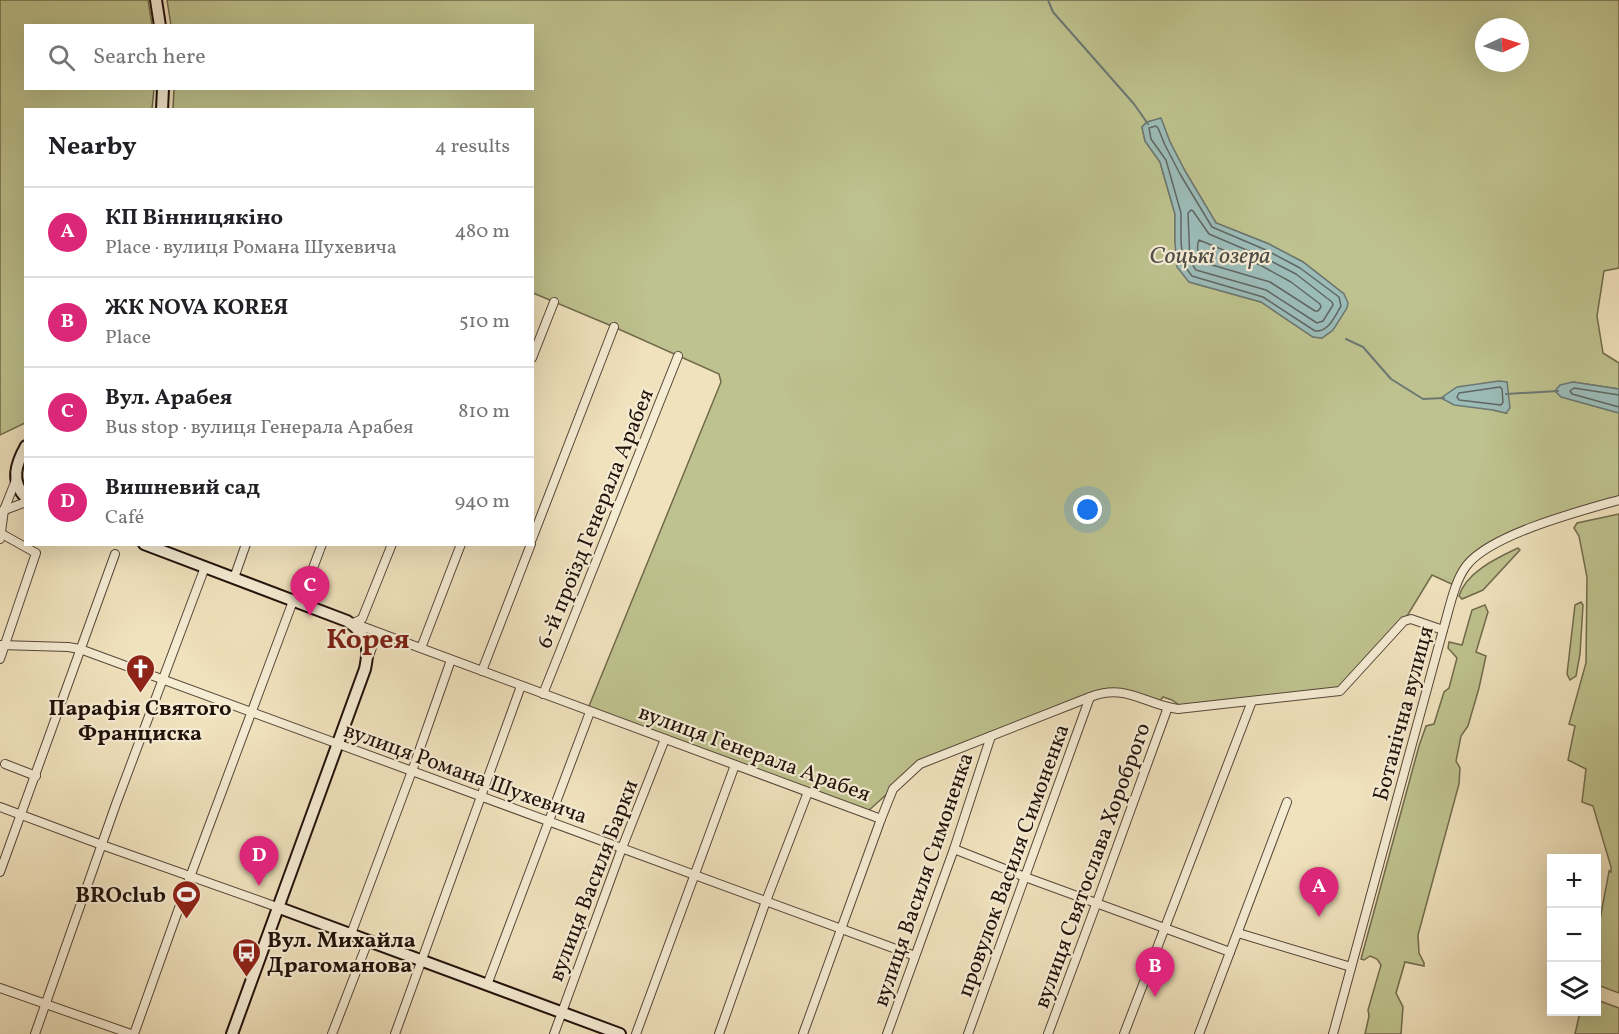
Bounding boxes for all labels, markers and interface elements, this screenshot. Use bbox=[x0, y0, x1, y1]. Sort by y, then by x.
north arrow bbox=[1475, 18, 1529, 72]
search box bbox=[24, 24, 534, 90]
icon: search bbox=[45, 41, 78, 74]
text: Search here bbox=[93, 42, 206, 73]
text: Nearby bbox=[48, 129, 137, 165]
text: 4 results bbox=[435, 133, 510, 161]
text: КП Вінницякіно bbox=[105, 203, 283, 234]
text: A bbox=[60, 218, 75, 246]
text: 480 m bbox=[455, 218, 510, 246]
text: Place · вулиця Романа Шухевича bbox=[105, 234, 397, 262]
water label: Соцькі озера bbox=[1149, 240, 1271, 274]
text: ЖК NOVA KOREЯ bbox=[105, 293, 288, 324]
text: B bbox=[61, 308, 74, 336]
text: 510 m bbox=[459, 308, 510, 336]
text: Place bbox=[105, 324, 151, 352]
text: Вул. Арабея bbox=[105, 383, 232, 414]
street label: 6-й проїзд Генерала Арабея bbox=[530, 384, 663, 653]
text: C bbox=[61, 398, 74, 426]
text: 810 m bbox=[458, 398, 510, 426]
text: Bus stop · вулиця Генерала Арабея bbox=[105, 414, 413, 442]
text: Вишневий сад bbox=[105, 473, 260, 504]
text: D bbox=[60, 488, 75, 516]
text: 940 m bbox=[455, 488, 510, 516]
your location bbox=[1073, 495, 1102, 524]
text: Café bbox=[105, 504, 144, 532]
pin: C bbox=[290, 566, 330, 616]
district label: Корея bbox=[326, 621, 410, 660]
street label: Ботанічна вулиця bbox=[1366, 623, 1443, 805]
church icon: Парафія Святого Франциска bbox=[124, 652, 156, 694]
place label: Парафія Святого Франциска bbox=[48, 694, 232, 750]
street label: вулиця Генерала Арабея bbox=[634, 698, 875, 811]
street label: вулиця Романа Шухевича bbox=[339, 716, 591, 833]
street label: вулиця Святослава Хороброго bbox=[1027, 719, 1160, 1013]
street label: провулок Василя Симоненка bbox=[950, 720, 1078, 1002]
street label: вулиця Василя Симоненка bbox=[866, 749, 982, 1011]
street label: вулиця Василя Барки bbox=[542, 776, 647, 986]
pin: D bbox=[240, 836, 278, 886]
map controls bbox=[1547, 854, 1601, 1016]
button: + bbox=[1547, 854, 1601, 908]
pin: A bbox=[1300, 868, 1338, 917]
sports icon: BROclub bbox=[171, 878, 203, 920]
place label: BROclub bbox=[75, 881, 166, 912]
button: − bbox=[1547, 908, 1601, 962]
place label: Вул. Михайла Драгоманова bbox=[267, 926, 416, 982]
bus stop icon: Вул. Михайла Драгоманова bbox=[230, 936, 262, 978]
pin: B bbox=[1136, 948, 1174, 997]
button: layers bbox=[1547, 962, 1601, 1016]

